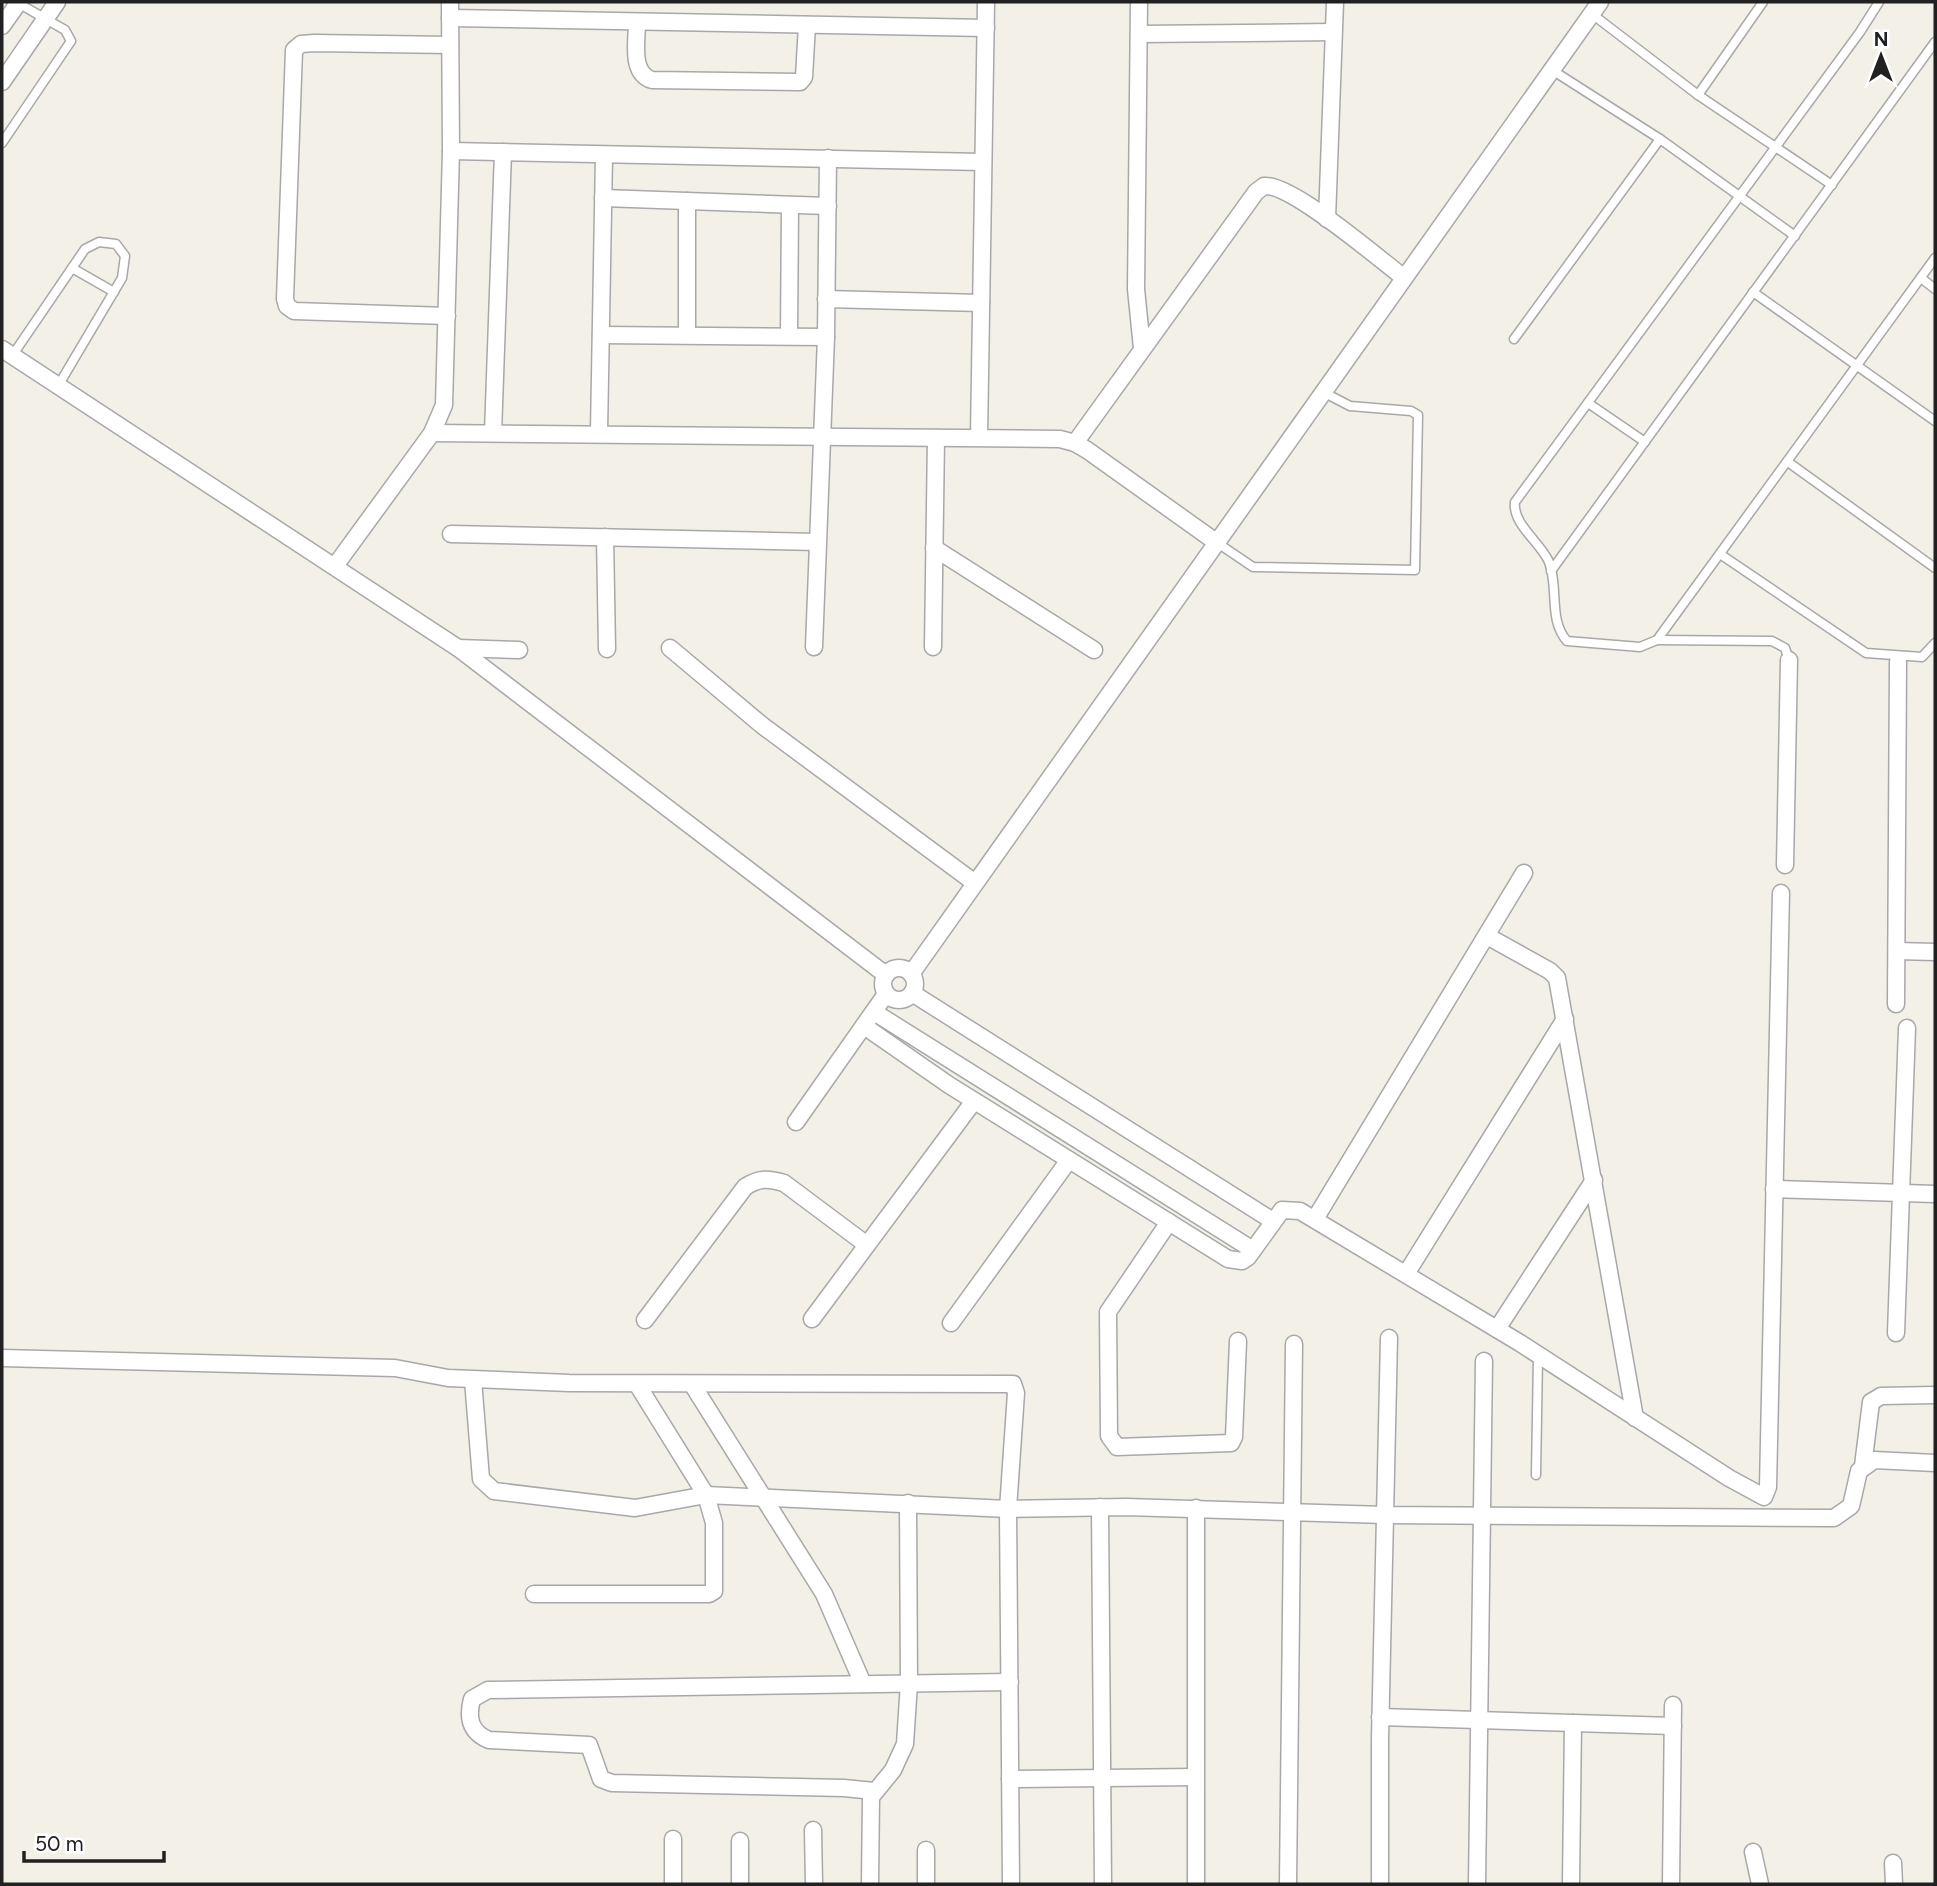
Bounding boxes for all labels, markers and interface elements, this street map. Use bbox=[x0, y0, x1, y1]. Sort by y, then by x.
north arrow bbox=[1846, 21, 1916, 91]
text: N bbox=[1874, 28, 1888, 51]
scale bar bbox=[24, 1820, 164, 1864]
text: 50 m bbox=[35, 1831, 84, 1856]

